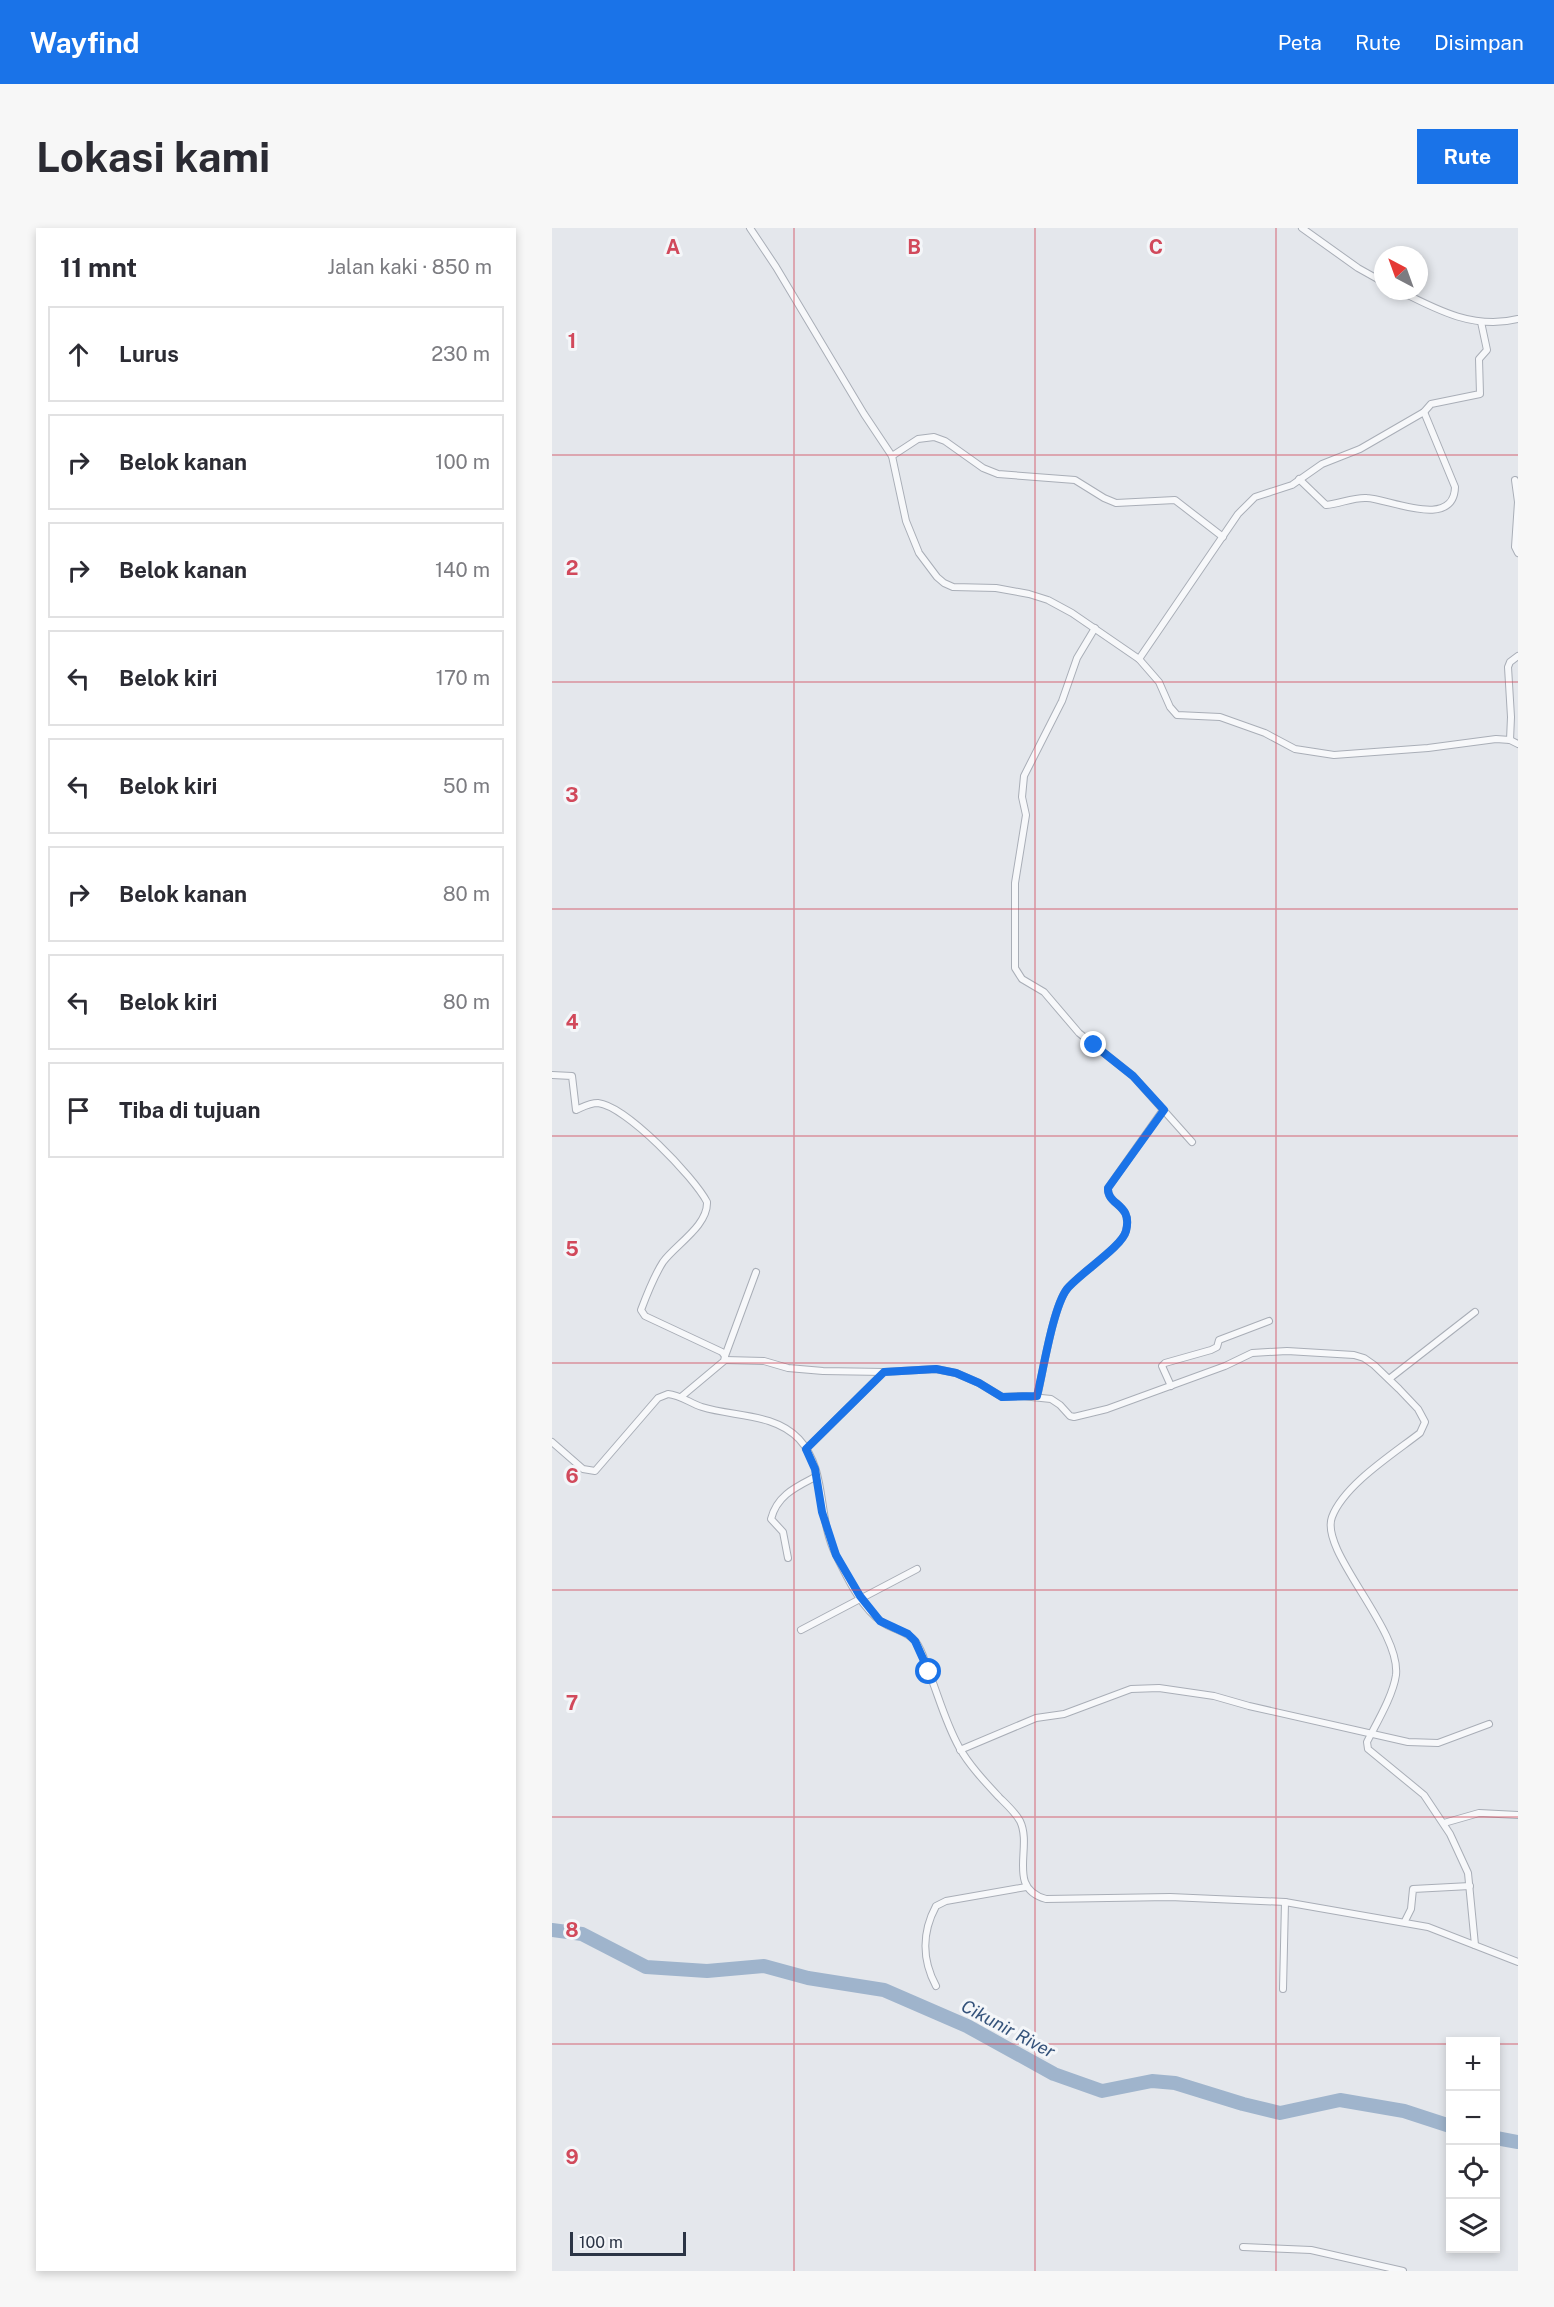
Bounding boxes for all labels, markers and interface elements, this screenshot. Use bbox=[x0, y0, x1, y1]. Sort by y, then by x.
text: Wayfind bbox=[30, 26, 140, 59]
text: Peta bbox=[1278, 30, 1322, 55]
text: Rute bbox=[1355, 30, 1401, 55]
text: Disimpan bbox=[1434, 30, 1524, 55]
button: Rute bbox=[1417, 129, 1518, 184]
text: Lokasi kami bbox=[36, 132, 270, 181]
text: A bbox=[666, 235, 680, 259]
text: B bbox=[907, 235, 921, 259]
text: C bbox=[1149, 235, 1163, 259]
north arrow bbox=[1374, 246, 1428, 300]
text: 11 mnt bbox=[60, 252, 137, 283]
text: Jalan kaki · 850 m bbox=[327, 255, 492, 279]
text: 1 bbox=[568, 329, 576, 353]
icon: ahead bbox=[62, 338, 95, 371]
text: Lurus bbox=[119, 341, 179, 367]
text: 230 m bbox=[431, 342, 490, 366]
icon: right bbox=[62, 446, 95, 479]
text: Belok kanan bbox=[119, 449, 247, 475]
text: 100 m bbox=[435, 450, 490, 474]
icon: right bbox=[62, 554, 95, 587]
text: 2 bbox=[566, 556, 578, 580]
text: Belok kanan bbox=[119, 557, 247, 583]
text: 140 m bbox=[435, 558, 490, 582]
icon: left bbox=[62, 662, 95, 695]
text: Belok kiri bbox=[119, 665, 217, 691]
text: 170 m bbox=[436, 666, 490, 690]
icon: left bbox=[62, 770, 95, 803]
text: Belok kiri bbox=[119, 773, 217, 799]
text: 50 m bbox=[443, 774, 490, 798]
text: 3 bbox=[565, 783, 579, 807]
icon: right bbox=[62, 878, 95, 911]
text: Belok kanan bbox=[119, 881, 247, 907]
text: 80 m bbox=[443, 882, 490, 906]
icon: left bbox=[62, 986, 95, 1019]
text: Belok kiri bbox=[119, 989, 217, 1015]
text: 80 m bbox=[443, 990, 490, 1014]
text: 4 bbox=[565, 1010, 579, 1034]
route end bbox=[1080, 1031, 1106, 1057]
icon: arrive bbox=[62, 1094, 95, 1127]
text: Tiba di tujuan bbox=[119, 1097, 260, 1123]
text: 5 bbox=[565, 1237, 579, 1261]
text: 6 bbox=[565, 1464, 579, 1488]
route start bbox=[915, 1658, 941, 1684]
text: 7 bbox=[566, 1691, 578, 1715]
text: 8 bbox=[565, 1918, 579, 1942]
water label: Cikunir River bbox=[958, 1995, 1059, 2062]
map controls bbox=[1446, 2037, 1500, 2253]
button: + bbox=[1446, 2037, 1500, 2091]
button: − bbox=[1446, 2091, 1500, 2145]
text: 9 bbox=[565, 2145, 579, 2169]
button: locate bbox=[1446, 2145, 1500, 2199]
button: layers bbox=[1446, 2199, 1500, 2253]
scale bar bbox=[570, 2229, 686, 2256]
text: 100 m bbox=[579, 2233, 623, 2252]

